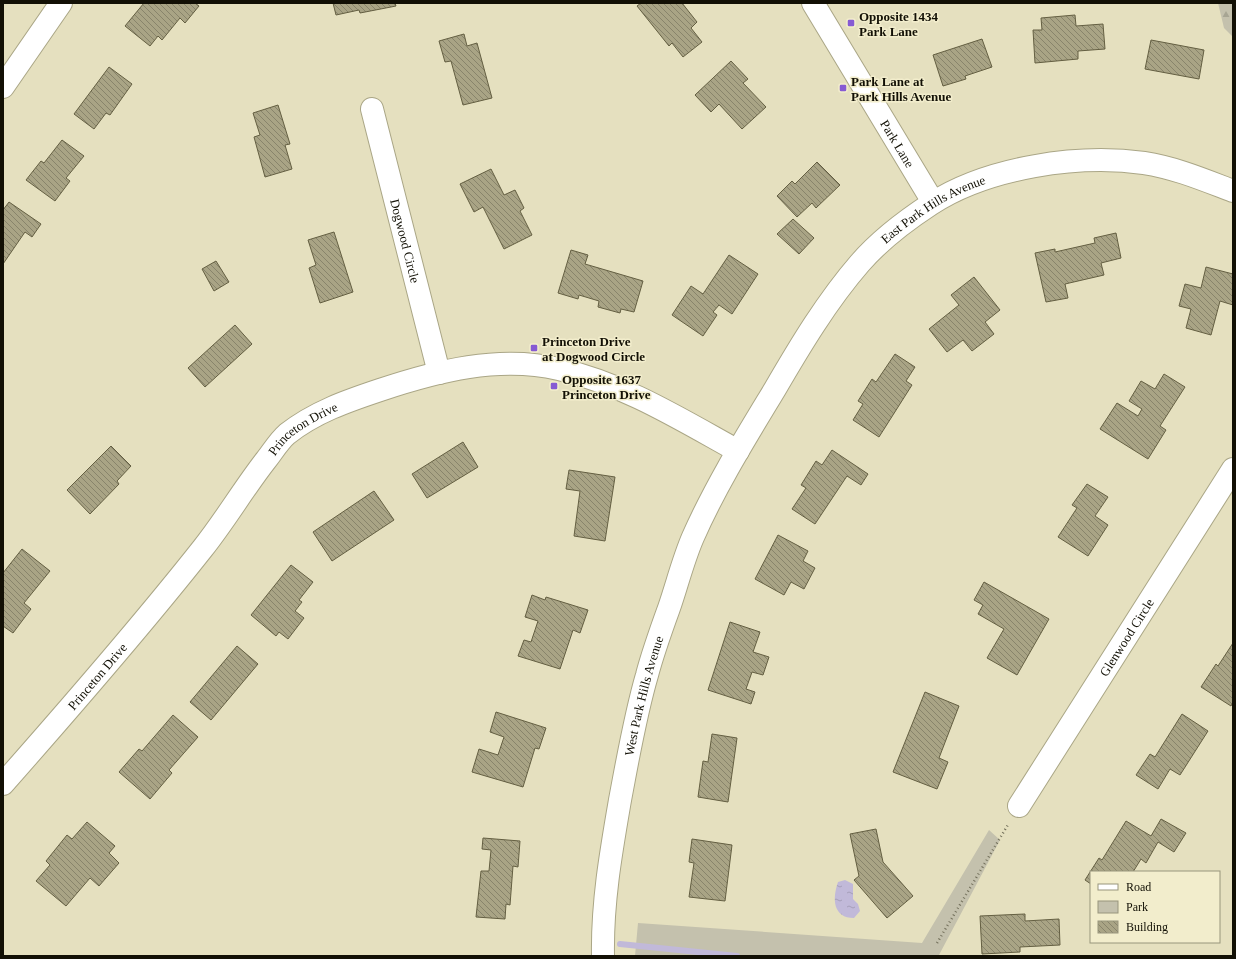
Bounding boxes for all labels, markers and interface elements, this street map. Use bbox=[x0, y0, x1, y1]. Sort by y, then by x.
place label: Opposite 1434 Park Lane bbox=[859, 9, 939, 39]
marker: Opposite 1434 Park Lane bbox=[846, 18, 856, 28]
place label: Park Lane at Park Hills Avenue bbox=[851, 74, 951, 104]
marker: Park Lane at Park Hills Avenue bbox=[838, 83, 848, 93]
street label: Park Lane bbox=[877, 117, 918, 171]
street label: East Park Hills Avenue bbox=[878, 172, 987, 247]
street label: Dogwood Circle bbox=[387, 197, 423, 285]
place label: Princeton Drive at Dogwood Circle bbox=[542, 334, 645, 364]
marker: Princeton Drive at Dogwood Circle bbox=[529, 343, 539, 353]
place label: Opposite 1637 Princeton Drive bbox=[562, 372, 651, 402]
marker: Opposite 1637 Princeton Drive bbox=[549, 381, 559, 391]
street label: Princeton Drive bbox=[265, 399, 340, 458]
street label: Glenwood Circle bbox=[1096, 596, 1157, 679]
street label: West Park Hills Avenue bbox=[621, 634, 667, 757]
street label: Princeton Drive bbox=[65, 640, 130, 713]
legend bbox=[1090, 871, 1220, 943]
text: Road bbox=[1126, 880, 1151, 894]
text: Park bbox=[1126, 900, 1148, 914]
text: Building bbox=[1126, 920, 1168, 934]

